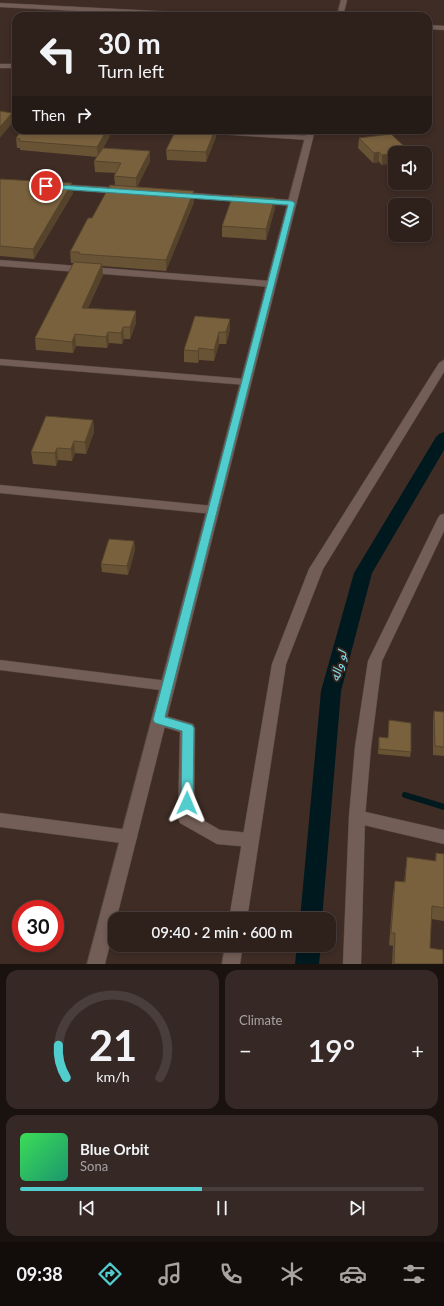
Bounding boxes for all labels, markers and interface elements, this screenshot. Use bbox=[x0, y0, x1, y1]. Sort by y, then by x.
text: 30 m bbox=[98, 26, 161, 60]
icon: left bbox=[32, 28, 84, 80]
text: Turn left bbox=[98, 60, 164, 82]
icon: right bbox=[73, 104, 95, 126]
text: Then bbox=[32, 106, 65, 124]
map controls bbox=[388, 146, 432, 242]
button: sound bbox=[388, 146, 432, 190]
pin bbox=[29, 169, 63, 203]
icon: arrive bbox=[35, 175, 57, 197]
button: layers bbox=[388, 198, 432, 242]
water label: لو واله bbox=[326, 647, 350, 683]
position arrow bbox=[166, 782, 208, 824]
speed limit sign: 30 bbox=[12, 900, 64, 952]
text: 09:40 · 2 min · 600 m bbox=[152, 923, 292, 941]
text: Climate bbox=[239, 1012, 282, 1028]
text: 21 bbox=[88, 1019, 137, 1069]
text: 19° bbox=[308, 1032, 355, 1068]
text: − bbox=[239, 1037, 252, 1064]
text: + bbox=[411, 1037, 424, 1064]
text: km/h bbox=[96, 1067, 129, 1084]
text: Blue Orbit bbox=[80, 1140, 149, 1158]
text: Sona bbox=[80, 1158, 108, 1174]
icon: previous bbox=[76, 1197, 98, 1219]
icon: pause bbox=[211, 1197, 233, 1219]
icon: next bbox=[346, 1197, 368, 1219]
icon: directions bbox=[96, 1260, 124, 1288]
icon: music bbox=[156, 1260, 184, 1288]
icon: phone bbox=[217, 1260, 245, 1288]
icon: climate bbox=[278, 1260, 306, 1288]
icon: car bbox=[339, 1260, 367, 1288]
icon: filters bbox=[400, 1260, 428, 1288]
text: 09:38 bbox=[16, 1263, 63, 1285]

